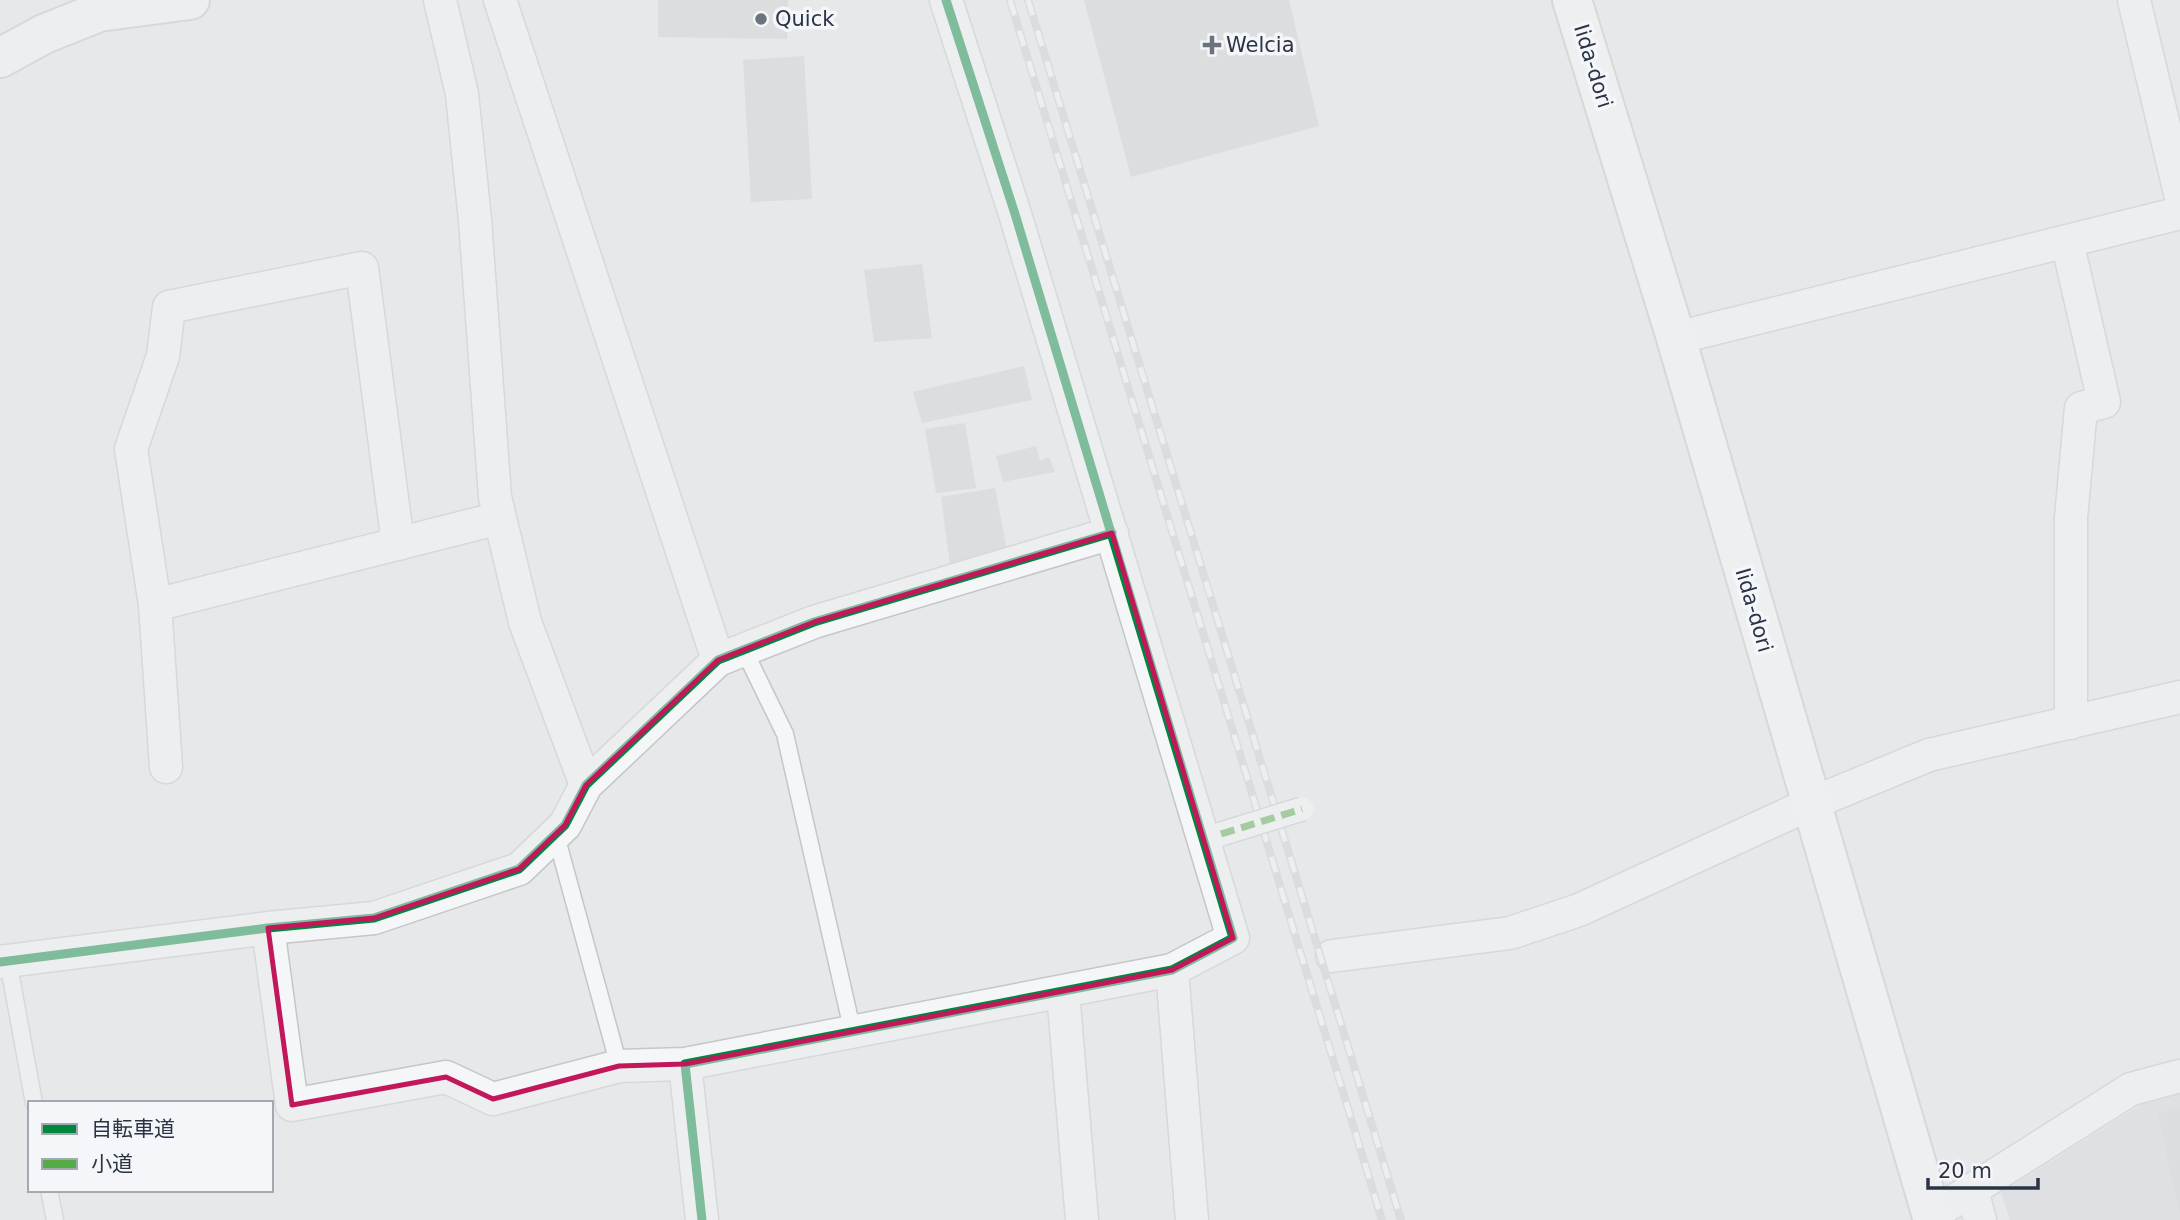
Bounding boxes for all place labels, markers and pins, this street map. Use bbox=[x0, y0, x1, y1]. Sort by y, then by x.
place label: Quick bbox=[775, 7, 835, 31]
marker: Quick bbox=[753, 11, 769, 27]
place label: Welcia bbox=[1226, 33, 1295, 57]
marker: Welcia bbox=[1204, 37, 1220, 53]

